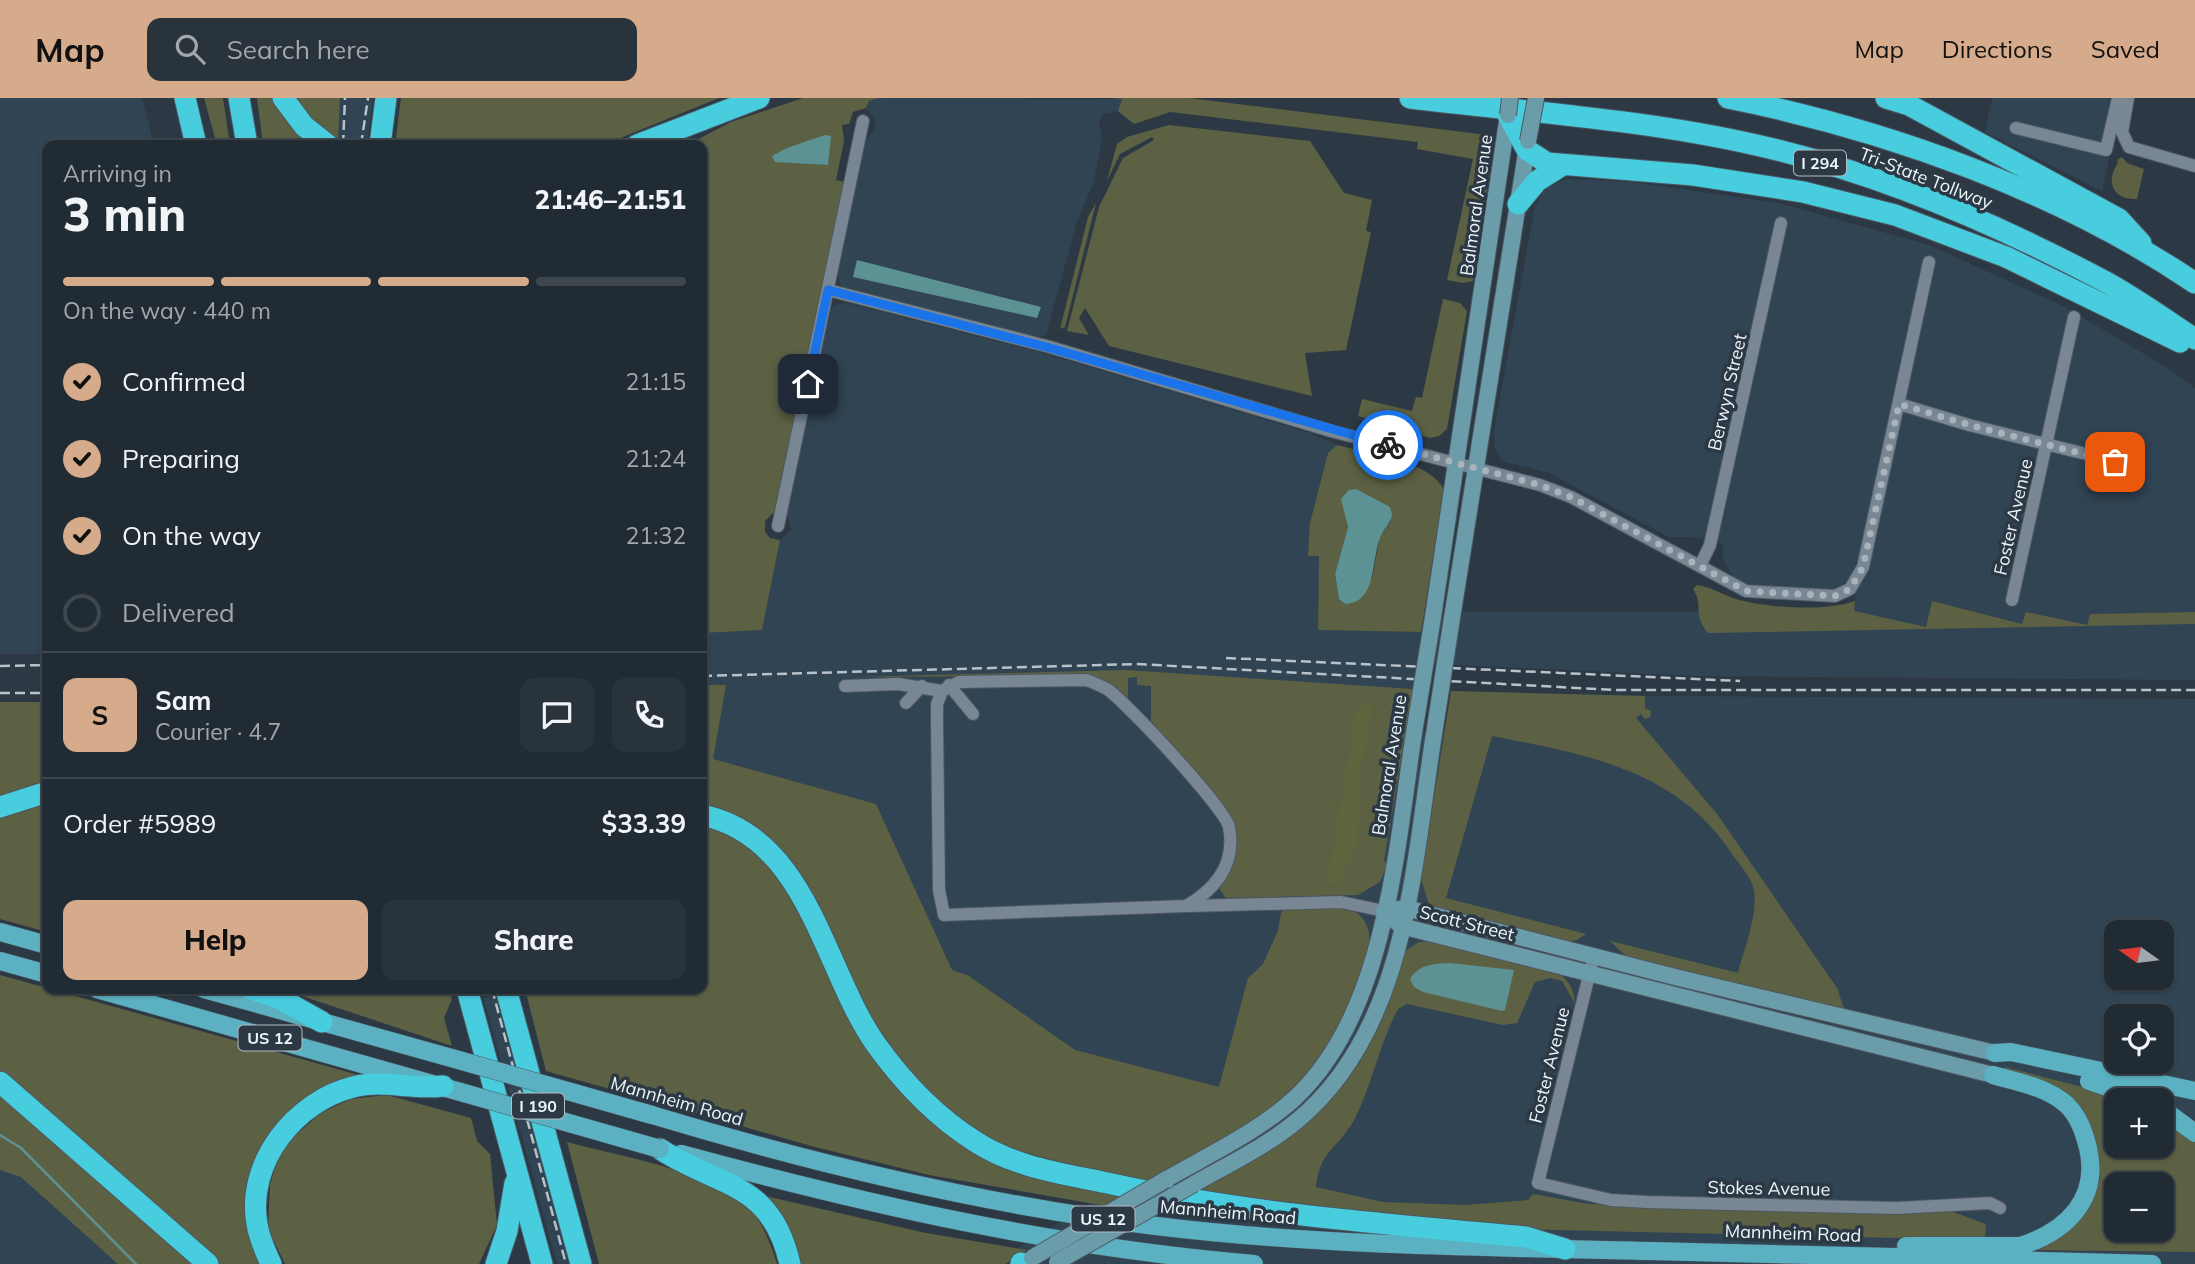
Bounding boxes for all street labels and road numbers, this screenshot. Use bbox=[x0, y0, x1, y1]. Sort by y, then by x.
street label: Balmoral Avenue bbox=[1455, 133, 1497, 277]
street label: Tri-State Tollway bbox=[1856, 142, 1996, 214]
road number: I 294 bbox=[1794, 151, 1846, 176]
street label: Berwyn Street bbox=[1702, 331, 1752, 453]
street label: Foster Avenue bbox=[1988, 457, 2038, 577]
street label: Balmoral Avenue bbox=[1367, 693, 1411, 837]
street label: Scott Street bbox=[1417, 900, 1517, 946]
street label: Foster Avenue bbox=[1523, 1005, 1575, 1125]
road number: US 12 bbox=[238, 1026, 302, 1050]
street label: Mannheim Road bbox=[608, 1071, 746, 1131]
road number: I 190 bbox=[512, 1094, 564, 1118]
street label: Stokes Avenue bbox=[1707, 1175, 1831, 1201]
street label: Mannheim Road bbox=[1159, 1195, 1297, 1229]
road number: US 12 bbox=[1072, 1206, 1134, 1232]
street label: Mannheim Road bbox=[1724, 1219, 1862, 1247]

